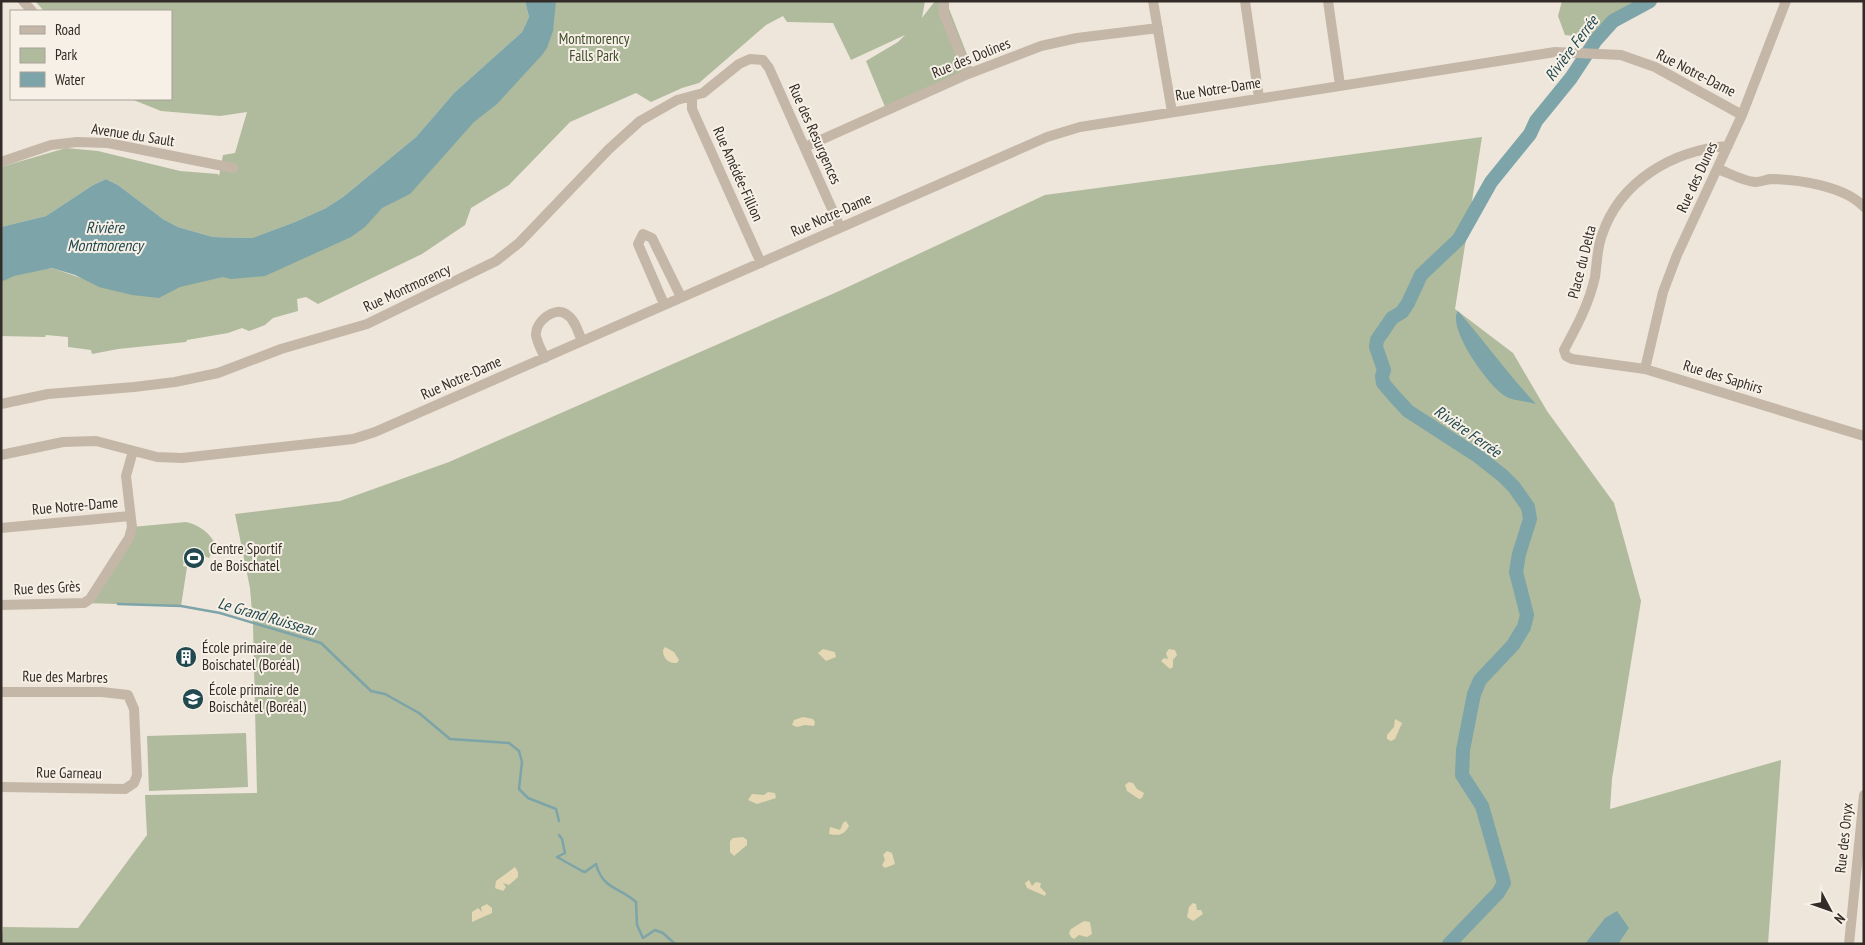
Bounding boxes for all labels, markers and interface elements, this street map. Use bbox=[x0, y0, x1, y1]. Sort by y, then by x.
legend bbox=[10, 10, 172, 100]
water label: Rivière Ferrée bbox=[1540, 10, 1603, 85]
text: Road bbox=[55, 20, 81, 39]
park label: Montmorency Falls Park bbox=[559, 29, 630, 65]
street label: Rue des Dolines bbox=[929, 33, 1013, 82]
text: Park bbox=[55, 45, 77, 64]
street label: Rue Notre-Dame bbox=[1653, 45, 1739, 101]
text: Water bbox=[55, 70, 86, 89]
street label: Rue Notre-Dame bbox=[1174, 72, 1262, 105]
street label: Rue des Resurgences bbox=[785, 81, 846, 187]
street label: Avenue du Sault bbox=[90, 119, 176, 150]
street label: Rue Amédée-Fillion bbox=[709, 124, 768, 224]
street label: Rue des Dunes bbox=[1672, 138, 1721, 215]
street label: Rue Notre-Dame bbox=[788, 188, 874, 241]
water label: Rivière Montmorency bbox=[67, 217, 145, 255]
street label: Place du Delta bbox=[1563, 223, 1600, 300]
street label: Rue Montmorency bbox=[360, 259, 454, 316]
street label: Rue Notre-Dame bbox=[418, 351, 504, 404]
street label: Rue des Saphirs bbox=[1681, 355, 1765, 398]
water label: Rivière Ferrée bbox=[1431, 401, 1506, 462]
street label: Rue Notre-Dame bbox=[31, 492, 119, 519]
place label: Centre Sportif de Boischatel bbox=[210, 539, 283, 575]
sports icon: Centre Sportif de Boischatel bbox=[182, 546, 206, 570]
street label: Rue des Grès bbox=[13, 576, 81, 599]
water label: Le Grand Ruisseau bbox=[216, 592, 319, 640]
place label: École primaire de Boischatel (Boréal) bbox=[202, 638, 300, 674]
building icon: École primaire de Boischatel (Boréal) bbox=[174, 645, 198, 669]
street label: Rue des Marbres bbox=[22, 666, 108, 687]
place label: École primaire de Boischâtel (Boréal) bbox=[209, 680, 307, 716]
school or university icon: École primaire de Boischâtel (Boréal) bbox=[181, 687, 205, 711]
street label: Rue Garneau bbox=[36, 762, 102, 783]
street label: Rue des Onyx bbox=[1830, 802, 1857, 874]
north arrow bbox=[1805, 885, 1855, 935]
text: N bbox=[1831, 910, 1849, 927]

